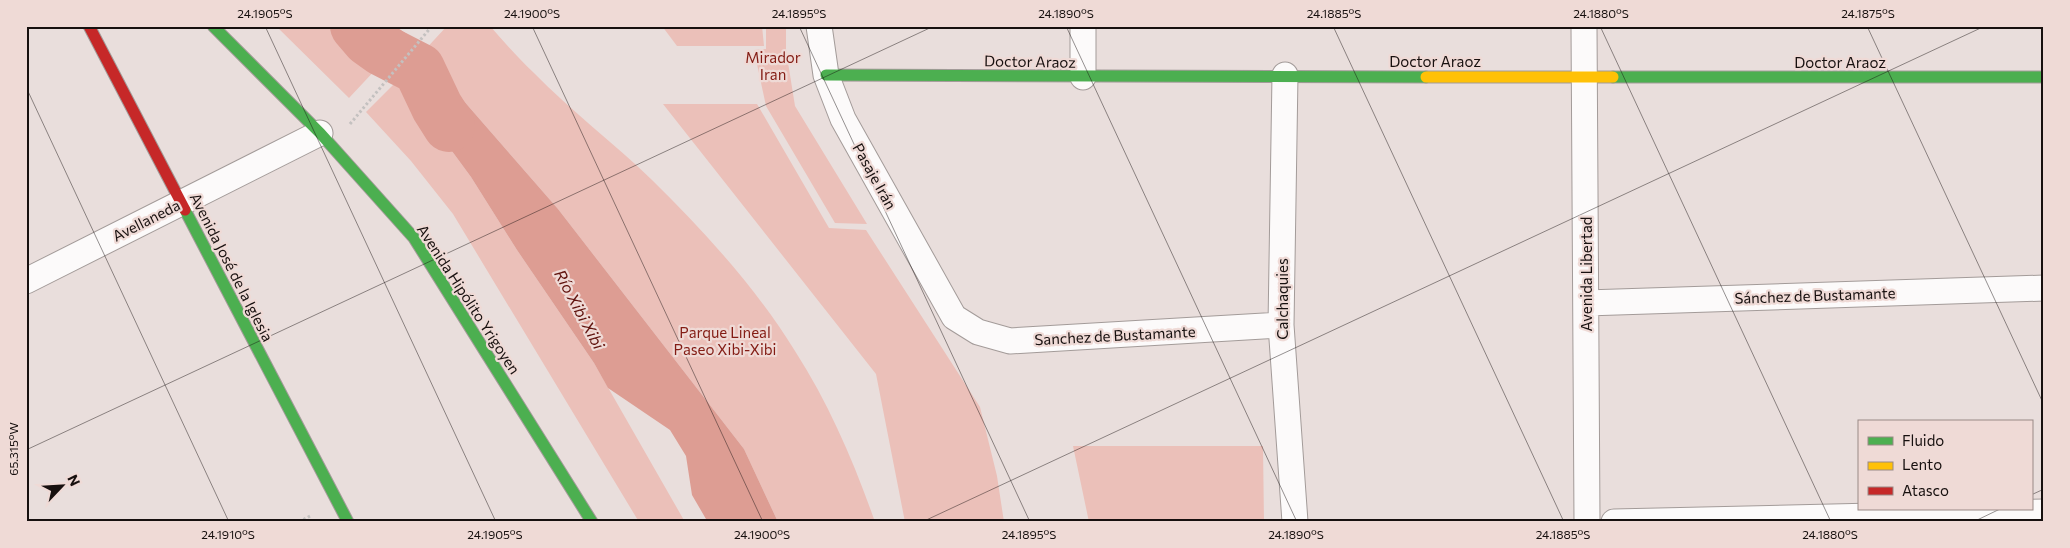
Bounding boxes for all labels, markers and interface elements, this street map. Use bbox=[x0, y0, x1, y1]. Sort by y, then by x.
text: 24.1905°S bbox=[237, 6, 293, 20]
text: 24.1900°S bbox=[504, 6, 560, 20]
text: 24.1895°S bbox=[772, 6, 826, 20]
text: 24.1890°S bbox=[1038, 6, 1094, 20]
text: 24.1885°S bbox=[1307, 6, 1361, 20]
text: 24.1880°S bbox=[1573, 6, 1629, 20]
text: 24.1875°S bbox=[1841, 6, 1895, 20]
park label: Mirador Iran bbox=[745, 48, 801, 83]
street label: Doctor Araoz bbox=[984, 51, 1076, 71]
street label: Doctor Araoz bbox=[1389, 52, 1481, 70]
street label: Doctor Araoz bbox=[1794, 53, 1886, 71]
street label: Pasaje Irán bbox=[849, 140, 901, 212]
street label: Avenida José de la Iglesia bbox=[187, 190, 277, 344]
street label: Avellaneda bbox=[109, 195, 183, 245]
street label: Avenida Libertad bbox=[1577, 217, 1595, 331]
street label: Avenida Hipólito Yrigoyen bbox=[414, 221, 524, 377]
street label: Calchaquies bbox=[1273, 258, 1291, 340]
water label: Río Xibi Xibi bbox=[551, 266, 609, 353]
street label: Sánchez de Bustamante bbox=[1734, 283, 1896, 307]
street label: Sanchez de Bustamante bbox=[1034, 322, 1196, 348]
park label: Parque Lineal Paseo Xibi-Xibi bbox=[674, 323, 776, 358]
legend bbox=[1858, 420, 2032, 510]
text: 65.315°W bbox=[6, 422, 20, 476]
text: Fluido bbox=[1902, 431, 1944, 449]
text: Lento bbox=[1902, 455, 1942, 473]
north arrow bbox=[38, 460, 88, 510]
text: N bbox=[64, 472, 84, 489]
text: Atasco bbox=[1902, 481, 1949, 499]
text: 24.1910°S bbox=[201, 527, 255, 541]
text: 24.1905°S bbox=[467, 527, 523, 541]
text: 24.1900°S bbox=[734, 527, 790, 541]
text: 24.1895°S bbox=[1002, 527, 1056, 541]
text: 24.1890°S bbox=[1268, 527, 1324, 541]
text: 24.1885°S bbox=[1536, 527, 1590, 541]
text: 24.1880°S bbox=[1802, 527, 1858, 541]

